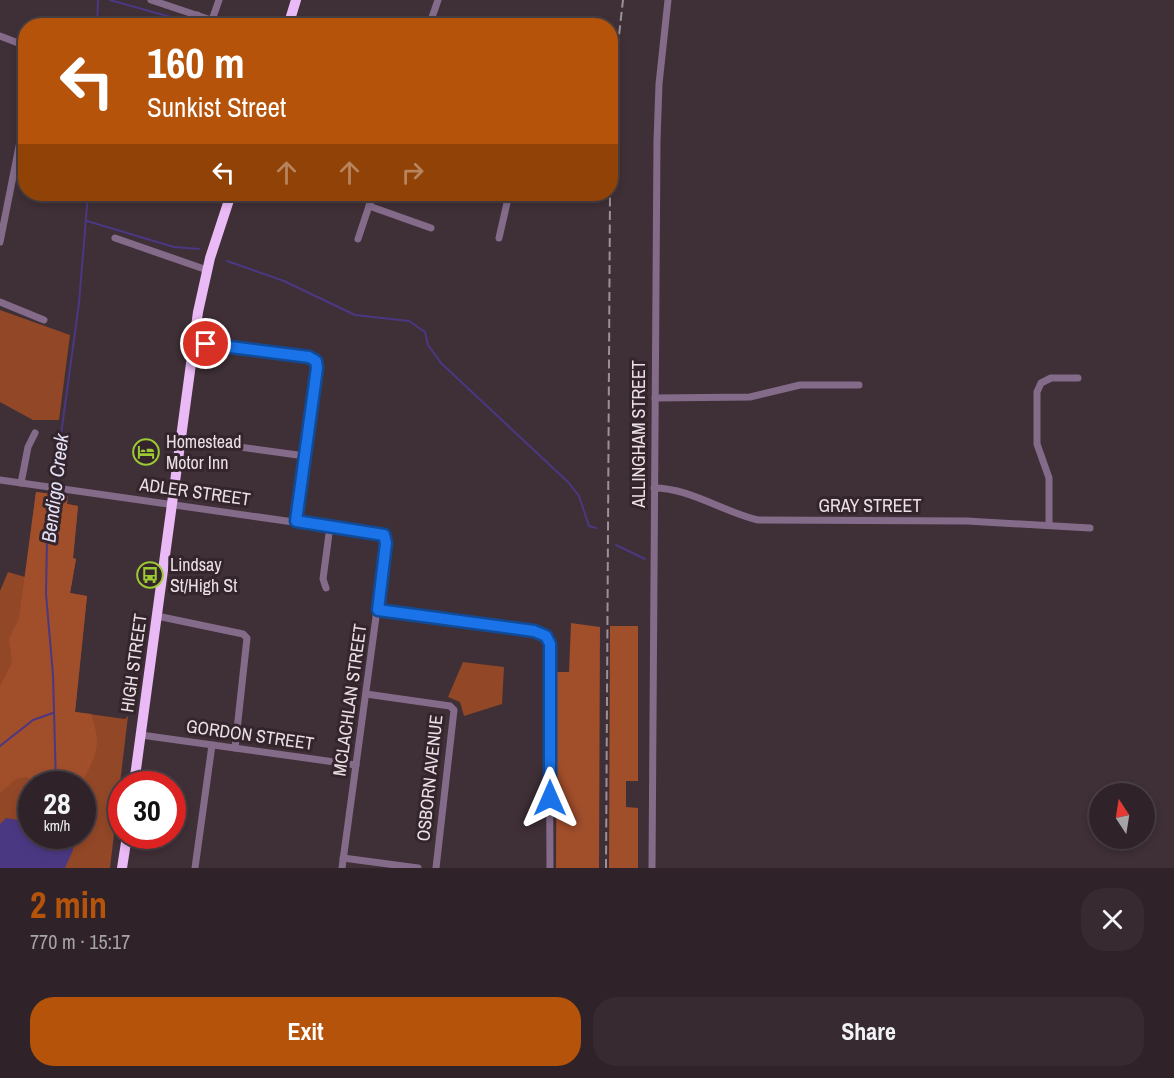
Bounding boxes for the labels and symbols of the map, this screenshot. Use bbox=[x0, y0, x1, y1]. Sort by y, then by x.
pin bbox=[180, 318, 231, 369]
street label: ALLINGHAM STREET bbox=[626, 360, 651, 509]
place label: Homestead Motor Inn bbox=[166, 429, 241, 475]
water label: Bendigo Creek bbox=[34, 431, 75, 544]
hotel icon: Homestead Motor Inn bbox=[131, 437, 161, 467]
street label: ADLER STREET bbox=[137, 471, 252, 512]
street label: GRAY STREET bbox=[819, 493, 921, 518]
place label: Lindsay St/High St bbox=[170, 552, 237, 598]
bus stop icon: Lindsay St/High St bbox=[135, 560, 165, 590]
street label: HIGH STREET bbox=[114, 612, 153, 714]
street label: MCLACHLAN STREET bbox=[326, 622, 373, 778]
street label: GORDON STREET bbox=[185, 713, 316, 756]
street label: OSBORN AVENUE bbox=[410, 714, 449, 842]
position arrow bbox=[518, 766, 582, 830]
speed limit sign: 30 bbox=[108, 771, 186, 849]
north arrow bbox=[1089, 783, 1155, 849]

